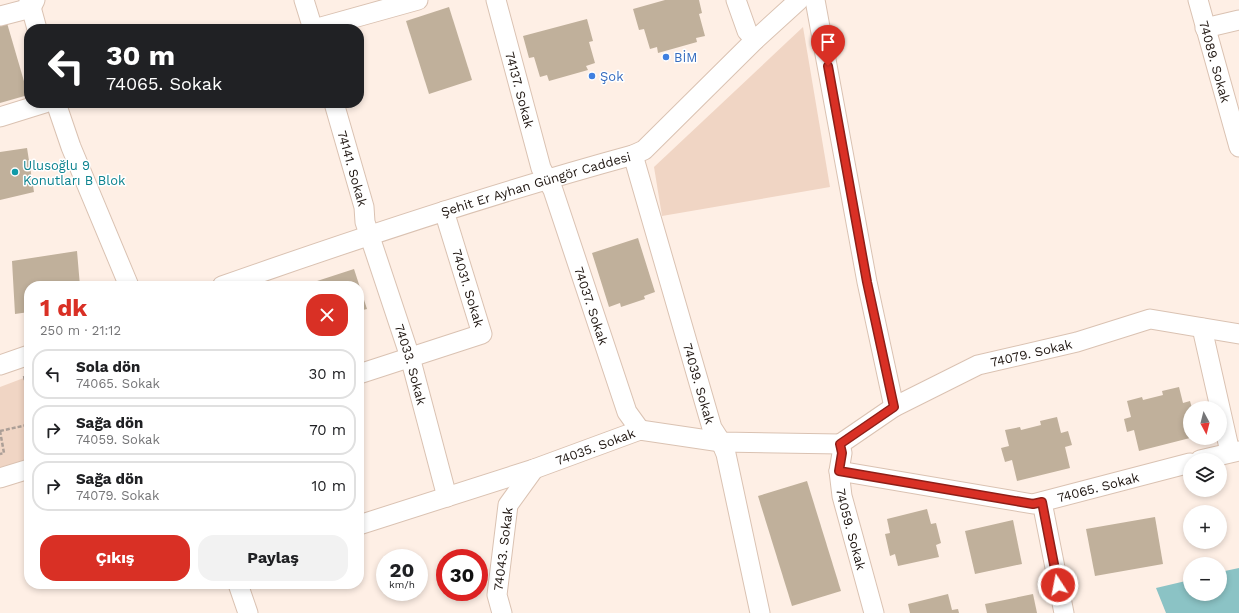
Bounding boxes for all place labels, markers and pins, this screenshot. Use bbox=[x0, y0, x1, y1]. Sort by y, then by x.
pin bbox=[811, 25, 845, 66]
place label: BİM bbox=[674, 50, 697, 65]
marker: BİM bbox=[661, 52, 671, 62]
place label: Şok bbox=[600, 69, 624, 84]
marker: Şok bbox=[587, 71, 597, 81]
place label: Ulusoğlu 9 Konutları B Blok bbox=[23, 158, 126, 188]
marker: Ulusoğlu 9 Konutları B Blok bbox=[10, 167, 20, 177]

